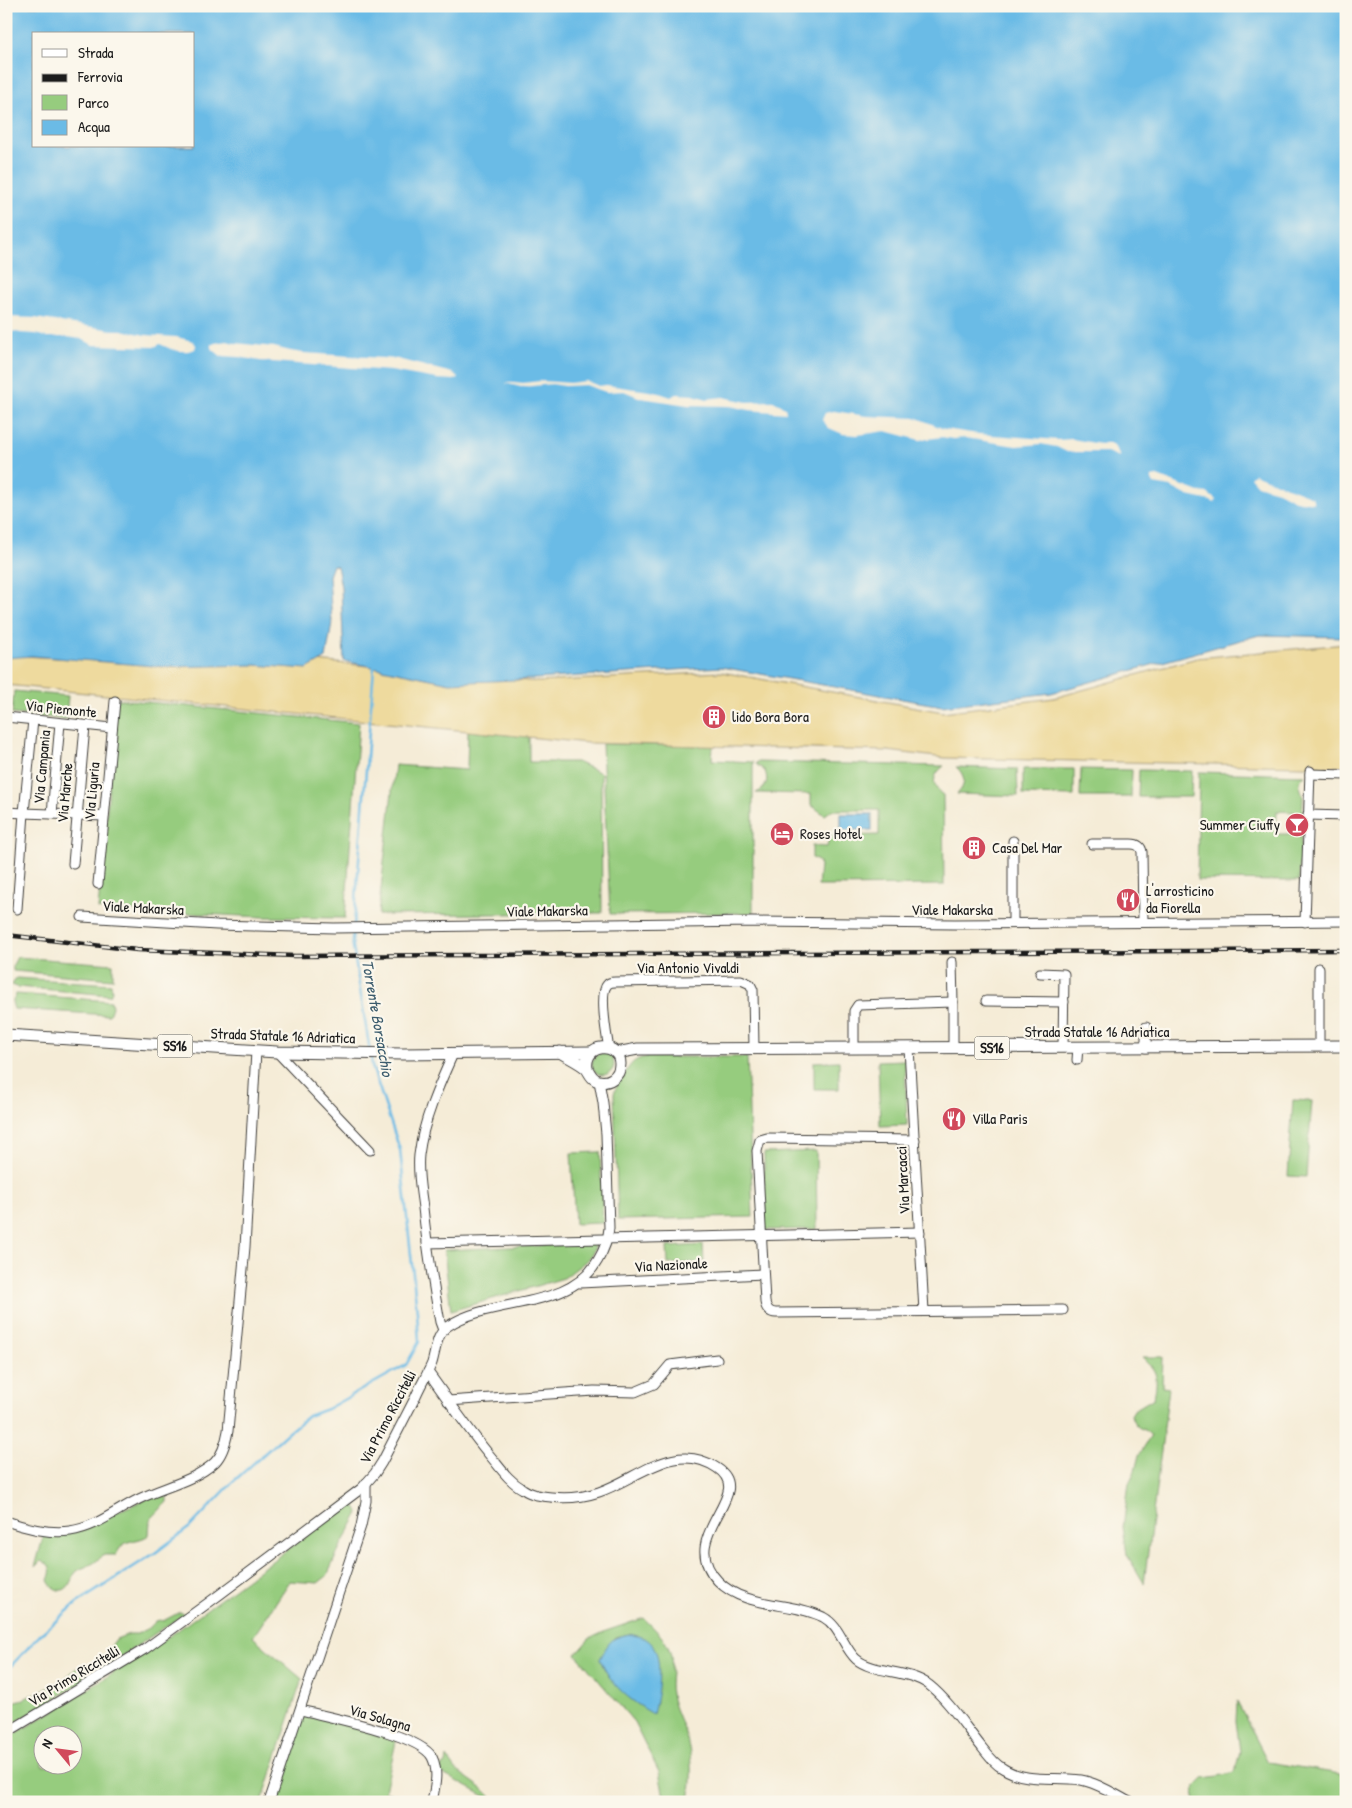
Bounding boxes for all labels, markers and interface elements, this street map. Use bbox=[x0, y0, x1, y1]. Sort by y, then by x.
legend bbox=[32, 32, 195, 148]
text: Strada bbox=[78, 42, 114, 63]
text: Ferrovia bbox=[77, 66, 123, 87]
text: Parco bbox=[78, 92, 109, 113]
text: Acqua bbox=[78, 116, 110, 137]
street label: Via Piemonte bbox=[24, 694, 98, 723]
building icon: lido Bora Bora bbox=[701, 704, 727, 730]
place label: lido Bora Bora bbox=[732, 706, 809, 727]
street label: Via Campania bbox=[28, 729, 55, 805]
street label: Via Liguria bbox=[79, 761, 104, 821]
street label: Via Marche bbox=[51, 762, 78, 824]
bar icon: Summer Ciuffy bbox=[1284, 812, 1310, 838]
place label: Summer Ciuffy bbox=[1200, 814, 1280, 835]
hotel icon: Roses Hotel bbox=[769, 821, 795, 847]
place label: Roses Hotel bbox=[800, 823, 862, 844]
building icon: Casa Del Mar bbox=[961, 835, 987, 861]
place label: Casa Del Mar bbox=[992, 837, 1063, 858]
place label: L'arrosticino da Fiorella bbox=[1146, 880, 1214, 918]
restaurant icon: L'arrosticino da Fiorella bbox=[1115, 887, 1141, 913]
street label: Viale Makarska bbox=[102, 895, 184, 920]
street label: Viale Makarska bbox=[506, 899, 588, 922]
street label: Viale Makarska bbox=[911, 899, 993, 920]
street label: Via Antonio Vivaldi bbox=[637, 957, 739, 978]
water label: Torrente Borsacchio bbox=[357, 958, 399, 1079]
street label: Strada Statale 16 Adriatica bbox=[1025, 1021, 1169, 1042]
street label: Strada Statale 16 Adriatica bbox=[210, 1022, 356, 1049]
road number: SS16 bbox=[158, 1034, 192, 1058]
road number: SS16 bbox=[974, 1036, 1010, 1060]
restaurant icon: Villa Paris bbox=[941, 1106, 967, 1132]
place label: Villa Paris bbox=[972, 1108, 1028, 1129]
street label: Via Marcacci bbox=[890, 1145, 915, 1215]
street label: Via Nazionale bbox=[634, 1252, 708, 1277]
street label: Via Primo Riccitelli bbox=[354, 1366, 421, 1467]
street label: Via Primo Riccitelli bbox=[24, 1640, 123, 1711]
street label: Via Solagna bbox=[347, 1699, 414, 1736]
north arrow bbox=[32, 1726, 82, 1776]
text: N bbox=[36, 1735, 57, 1751]

